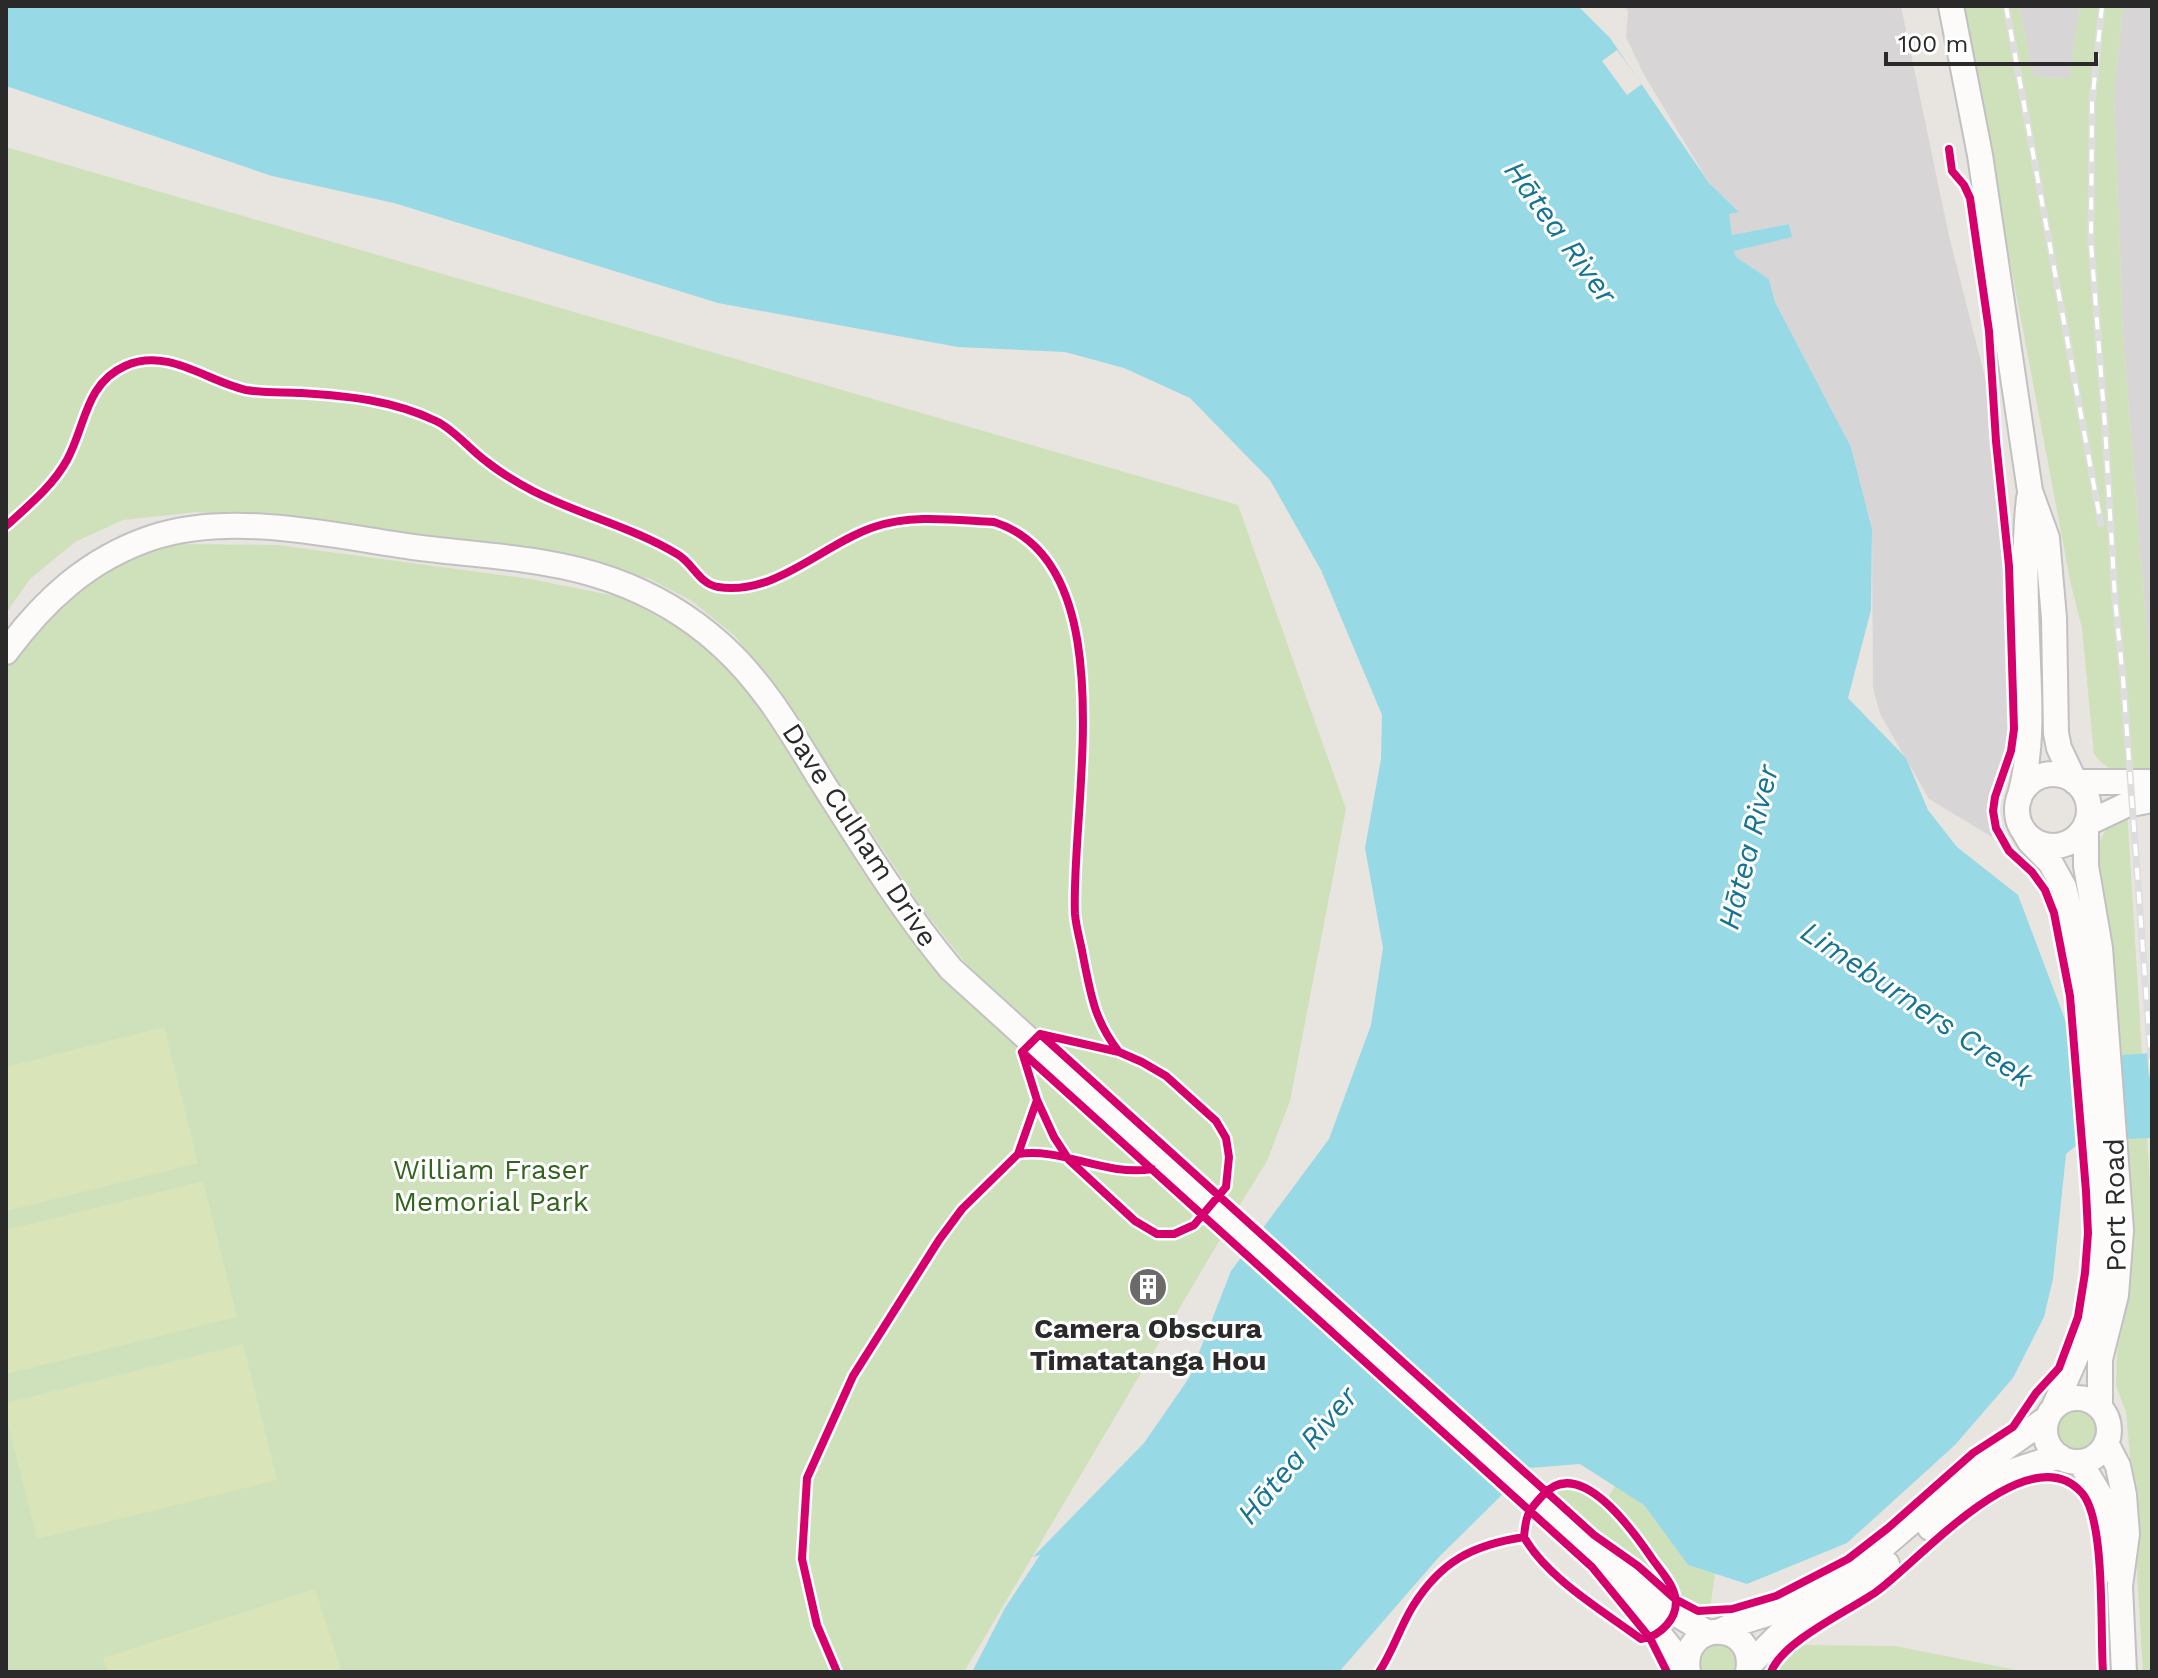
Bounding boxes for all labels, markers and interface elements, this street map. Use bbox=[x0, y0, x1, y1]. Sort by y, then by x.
scale bar bbox=[1886, 16, 2096, 66]
text: 100 m bbox=[1898, 30, 1968, 58]
water label: Hātea River bbox=[1497, 154, 1625, 311]
street label: Dave Culham Drive bbox=[775, 717, 945, 953]
water label: Hātea River bbox=[1711, 760, 1786, 933]
water label: Limeburners Creek bbox=[1795, 914, 2041, 1095]
street label: Port Road bbox=[2097, 1138, 2133, 1272]
park label: William Fraser Memorial Park bbox=[393, 1153, 589, 1218]
building icon: Camera Obscura Timatatanga Hou bbox=[1127, 1266, 1169, 1308]
place label: Camera Obscura Timatatanga Hou bbox=[1030, 1312, 1266, 1377]
water label: Hātea River bbox=[1229, 1378, 1365, 1531]

